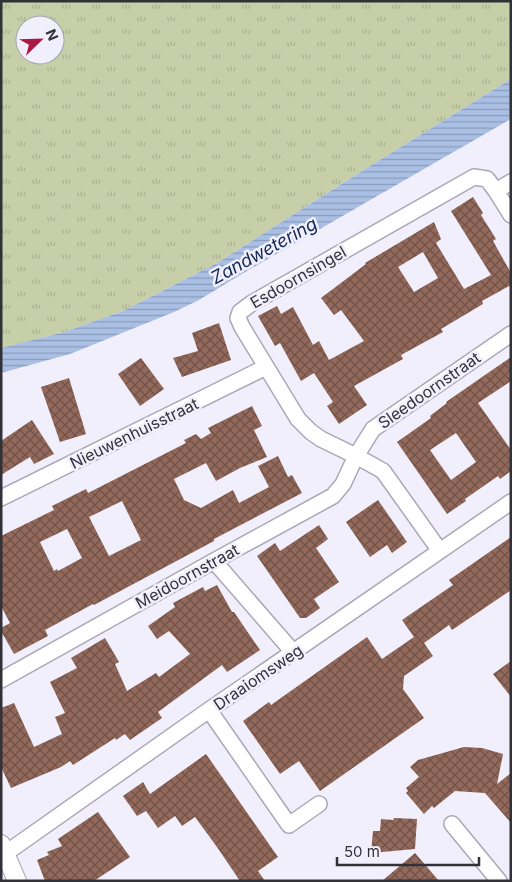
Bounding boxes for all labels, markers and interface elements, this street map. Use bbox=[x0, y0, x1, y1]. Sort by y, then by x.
north arrow bbox=[15, 15, 65, 65]
text: N bbox=[43, 26, 62, 43]
water label: Zandwetering bbox=[207, 213, 320, 288]
street label: Esdoornsingel bbox=[246, 241, 350, 313]
street label: Sleedoornstraat bbox=[374, 347, 484, 433]
street label: Nieuwenhuisstraat bbox=[66, 393, 202, 473]
street label: Meidoornstraat bbox=[132, 539, 242, 613]
street label: Draaiomsweg bbox=[210, 640, 306, 714]
scale bar bbox=[337, 834, 480, 866]
text: 50 m bbox=[344, 842, 380, 861]

